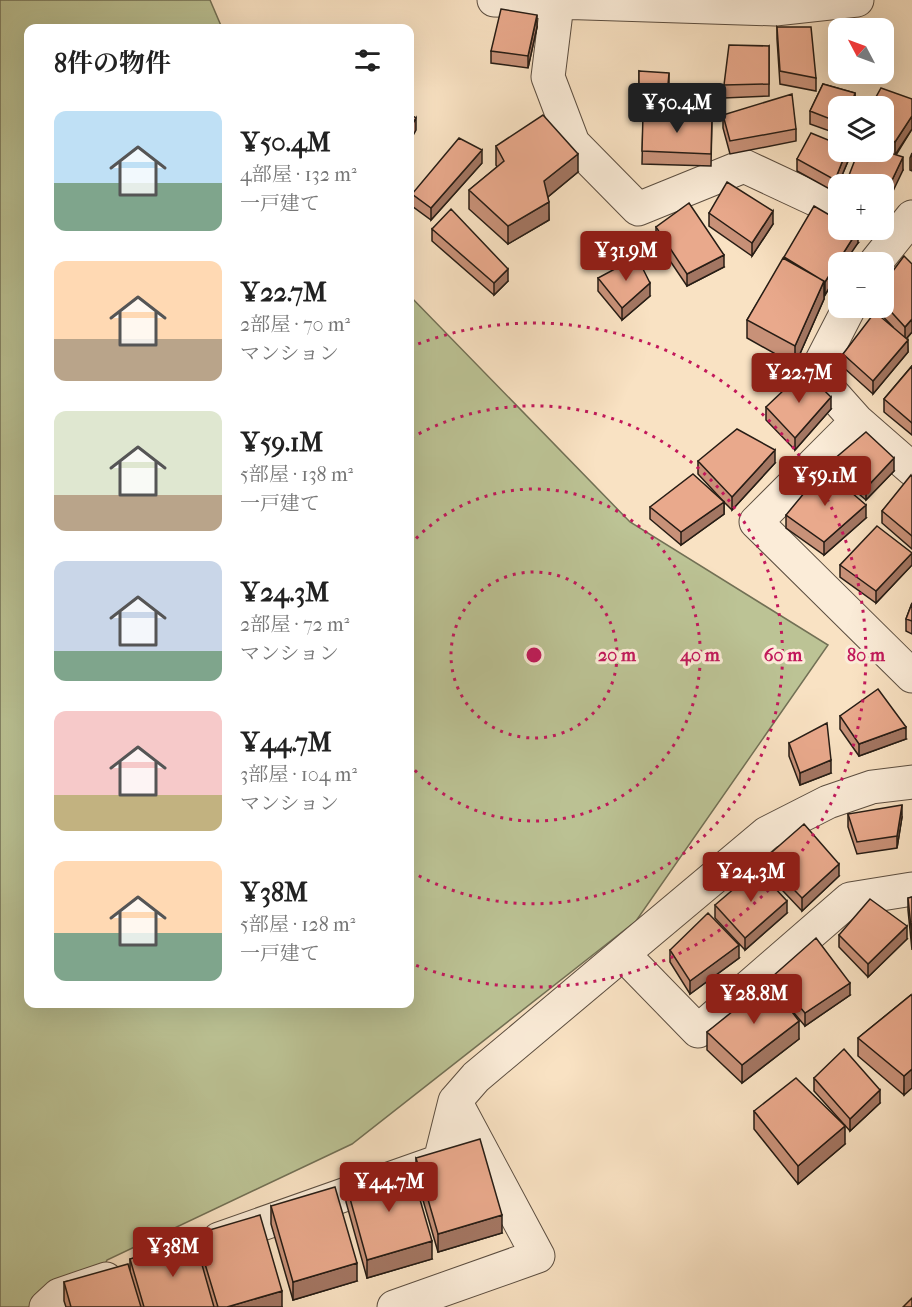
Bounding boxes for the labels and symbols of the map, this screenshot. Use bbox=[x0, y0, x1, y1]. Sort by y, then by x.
north arrow bbox=[828, 18, 894, 84]
pin: ¥50.4M bbox=[628, 83, 726, 134]
pin: ¥31.9M bbox=[577, 231, 675, 282]
pin: ¥22.7M bbox=[750, 353, 848, 404]
pin: ¥59.1M bbox=[776, 456, 874, 507]
centre of rings bbox=[524, 645, 544, 665]
text: 20 m bbox=[598, 645, 637, 666]
text: 40 m bbox=[679, 645, 721, 666]
text: 60 m bbox=[764, 645, 803, 666]
text: 80 m bbox=[847, 645, 886, 666]
pin: ¥24.3M bbox=[702, 852, 800, 903]
pin: ¥28.8M bbox=[705, 974, 803, 1025]
pin: ¥44.7M bbox=[340, 1162, 438, 1213]
pin: ¥38M bbox=[137, 1227, 209, 1278]

